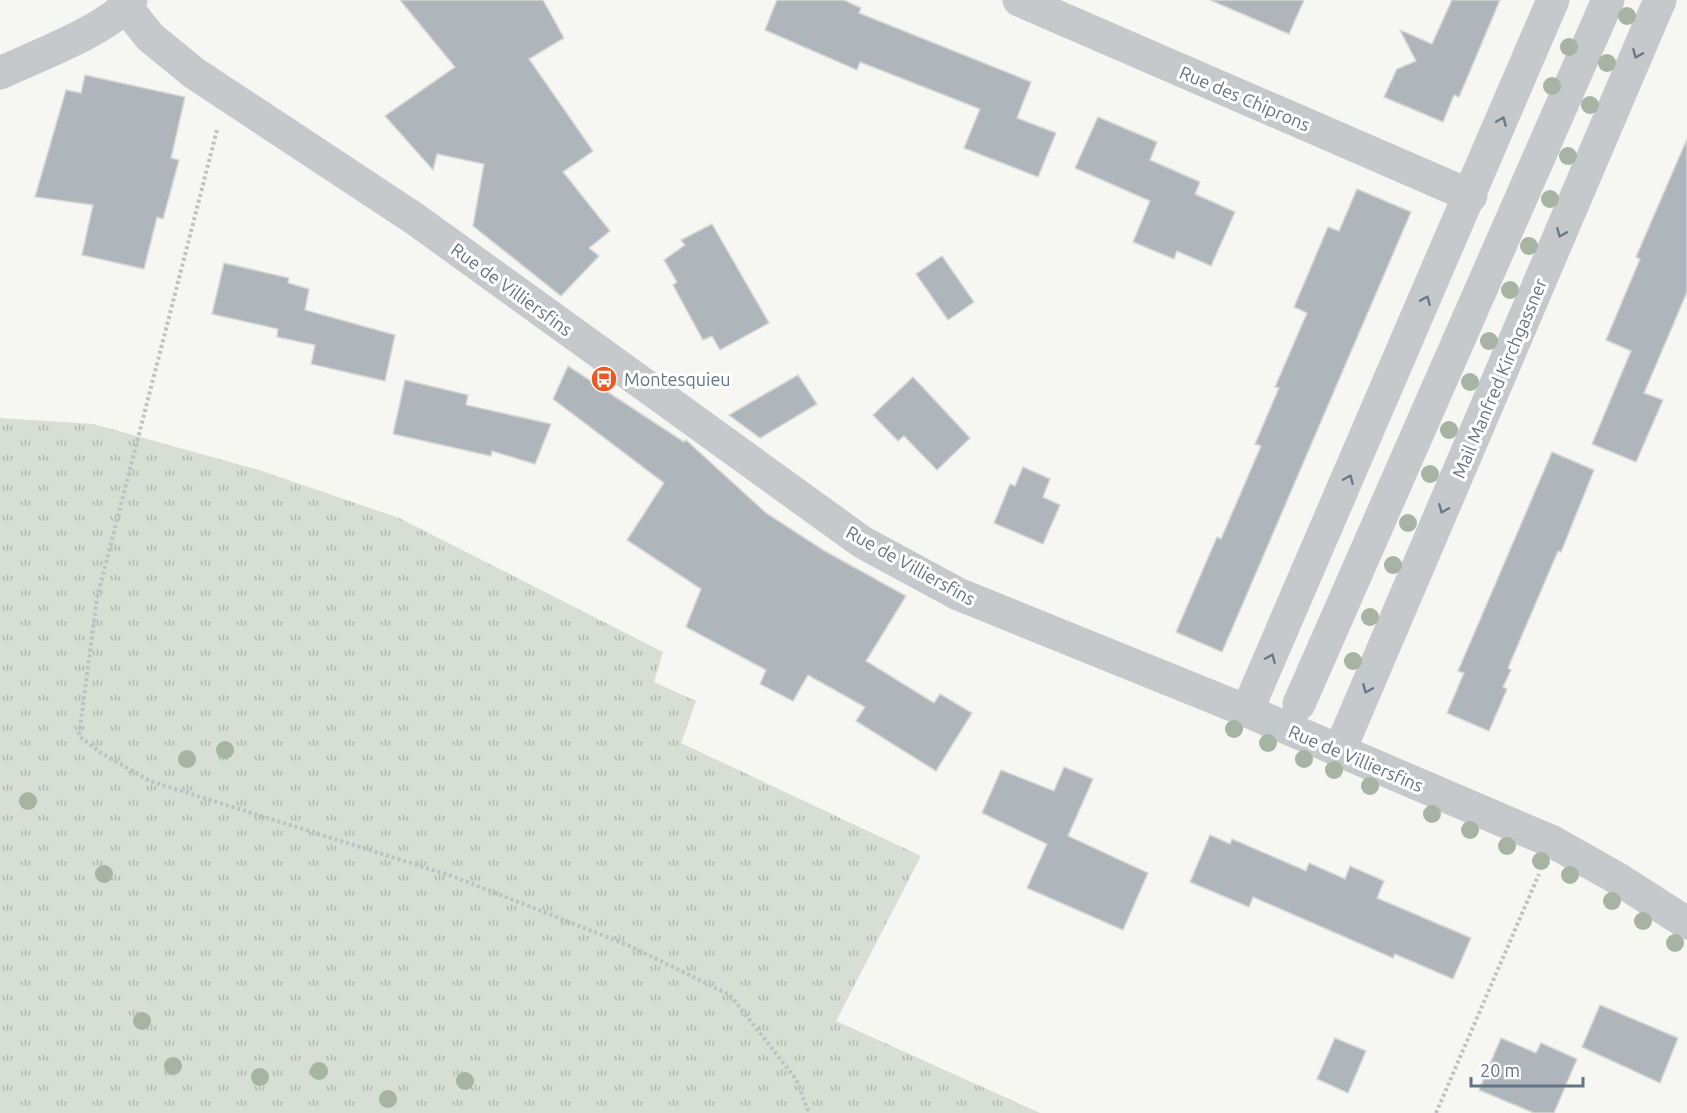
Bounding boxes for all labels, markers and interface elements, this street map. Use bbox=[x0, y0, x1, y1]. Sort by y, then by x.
one-way arrow bbox=[1632, 47, 1644, 58]
street label: Rue des Chiprons bbox=[1177, 62, 1313, 135]
one-way arrow bbox=[1495, 116, 1507, 127]
one-way arrow bbox=[1556, 227, 1568, 238]
street label: Rue de Villiersfins bbox=[448, 239, 576, 340]
street label: Mail Manfred Kirchgassner bbox=[1448, 275, 1550, 481]
one-way arrow bbox=[1419, 295, 1431, 306]
bus stop icon: Montesquieu bbox=[589, 364, 619, 394]
place label: Montesquieu bbox=[624, 369, 731, 389]
one-way arrow bbox=[1341, 474, 1353, 485]
one-way arrow bbox=[1439, 503, 1451, 514]
street label: Rue de Villiersfins bbox=[843, 521, 979, 609]
one-way arrow bbox=[1264, 654, 1276, 665]
one-way arrow bbox=[1362, 683, 1374, 694]
street label: Rue de Villiersfins bbox=[1286, 721, 1426, 795]
scale bar bbox=[1471, 1050, 1584, 1088]
text: 20 m bbox=[1480, 1060, 1520, 1080]

